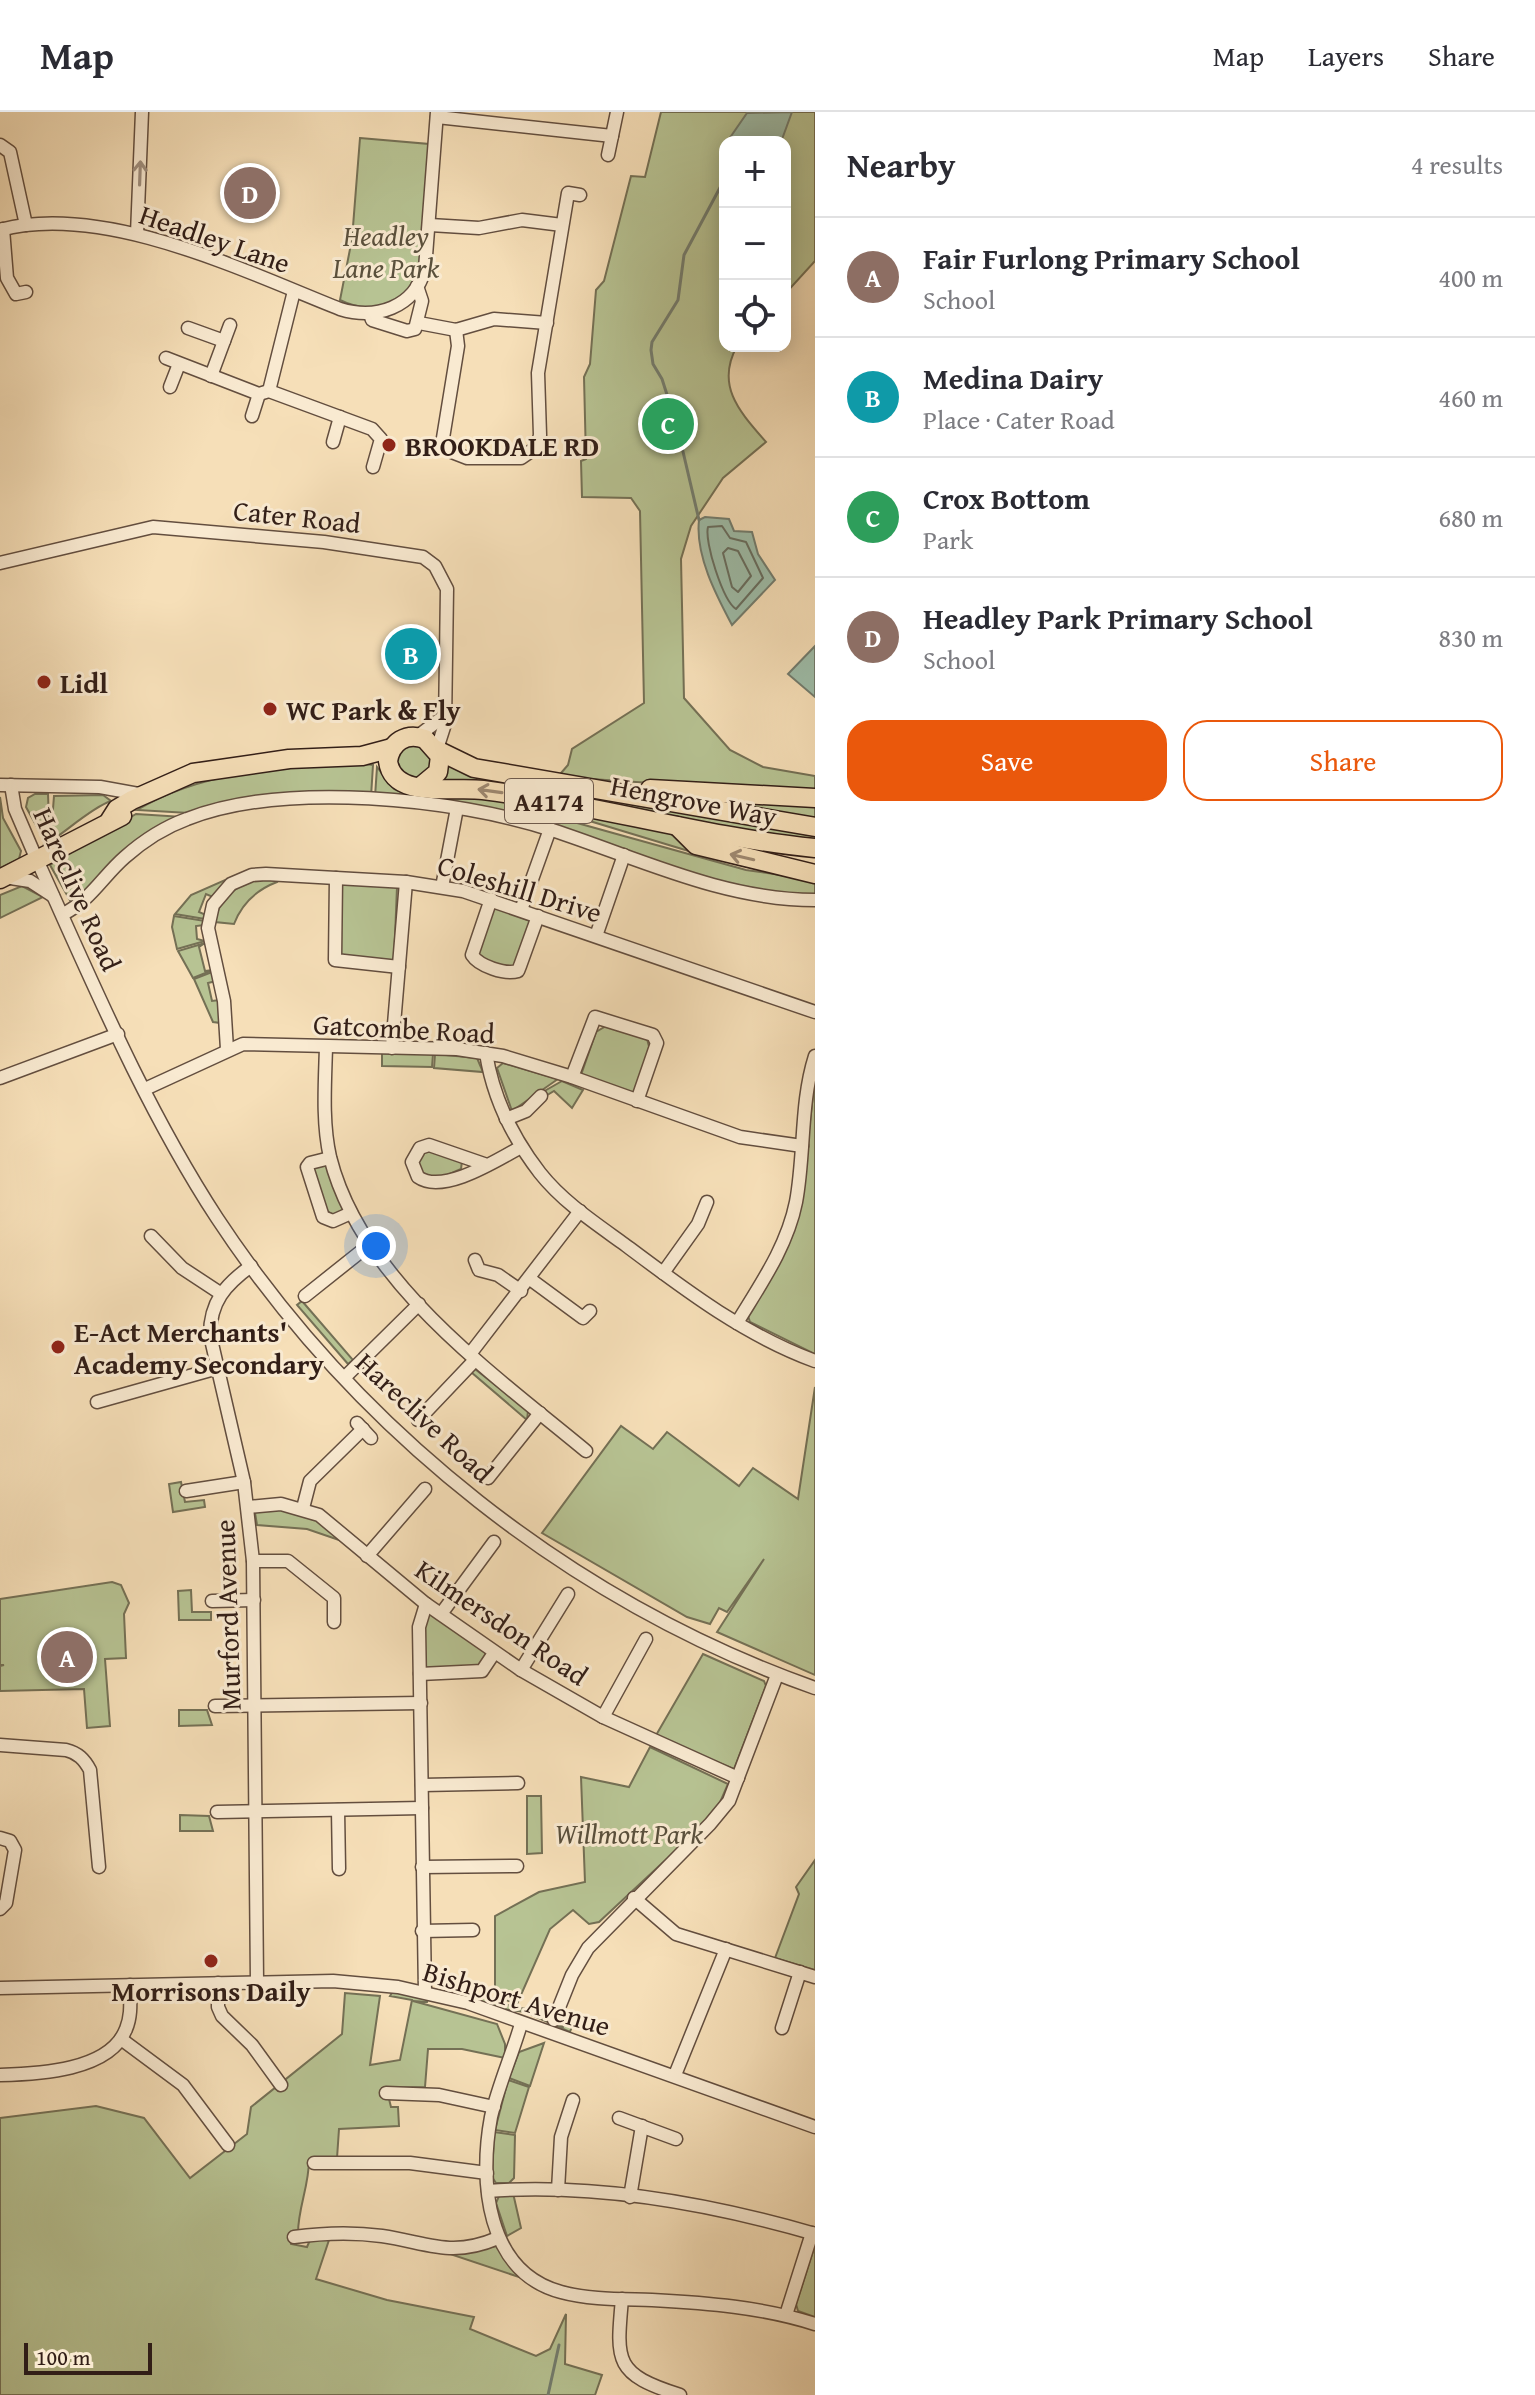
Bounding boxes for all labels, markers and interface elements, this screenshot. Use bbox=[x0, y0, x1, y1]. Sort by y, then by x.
text: Map bbox=[40, 27, 114, 83]
text: Map bbox=[1213, 35, 1264, 76]
text: Layers bbox=[1308, 35, 1384, 76]
text: Share bbox=[1428, 35, 1495, 76]
map controls bbox=[719, 136, 791, 352]
button: + bbox=[719, 136, 791, 208]
text: Nearby bbox=[847, 140, 956, 189]
text: 4 results bbox=[1411, 145, 1503, 184]
one-way arrow bbox=[132, 160, 147, 187]
pin: D bbox=[224, 163, 276, 223]
street label: Headley Lane bbox=[134, 193, 296, 283]
button: − bbox=[719, 208, 791, 280]
park label: Headley Lane Park bbox=[332, 215, 440, 288]
text: Fair Furlong Primary School bbox=[923, 236, 1300, 280]
text: A bbox=[865, 258, 881, 297]
text: 400 m bbox=[1438, 258, 1503, 297]
button: locate bbox=[719, 280, 791, 352]
text: School bbox=[923, 280, 995, 319]
text: Medina Dairy bbox=[923, 356, 1103, 400]
text: B bbox=[865, 378, 881, 417]
text: 460 m bbox=[1438, 378, 1503, 417]
pin: C bbox=[642, 394, 694, 454]
text: Place · Cater Road bbox=[923, 400, 1115, 439]
place label: BROOKDALE RD bbox=[405, 425, 599, 466]
marker: BROOKDALE RD bbox=[380, 436, 398, 454]
text: Crox Bottom bbox=[923, 476, 1090, 520]
street label: Cater Road bbox=[231, 489, 363, 543]
text: C bbox=[866, 498, 880, 537]
text: 680 m bbox=[1438, 498, 1503, 537]
text: Park bbox=[923, 520, 973, 559]
text: Headley Park Primary School bbox=[923, 596, 1313, 640]
text: D bbox=[865, 618, 881, 657]
text: 830 m bbox=[1438, 618, 1503, 657]
pin: B bbox=[385, 624, 437, 684]
text: School bbox=[923, 640, 995, 679]
place label: Lidl bbox=[60, 662, 108, 703]
marker: Lidl bbox=[35, 673, 53, 691]
place label: WC Park & Fly bbox=[286, 689, 461, 730]
marker: WC Park & Fly bbox=[261, 700, 279, 718]
button: Save bbox=[847, 720, 1167, 801]
button: Share bbox=[1183, 720, 1503, 801]
street label: Hengrove Way bbox=[607, 764, 781, 836]
road number: A4174 bbox=[505, 779, 593, 823]
one-way arrow bbox=[478, 783, 503, 798]
street label: Hareclive Road bbox=[24, 801, 132, 977]
street label: Coleshill Drive bbox=[433, 844, 607, 932]
one-way arrow bbox=[729, 849, 755, 864]
street label: Gatcombe Road bbox=[312, 1003, 496, 1053]
your location bbox=[356, 1226, 396, 1266]
place label: E-Act Merchants' Academy Secondary bbox=[74, 1311, 325, 1384]
marker: E-Act Merchants' Academy Secondary bbox=[49, 1338, 67, 1356]
street label: Hareclive Road bbox=[347, 1342, 503, 1492]
street label: Murford Avenue bbox=[203, 1519, 251, 1711]
street label: Kilmersdon Road bbox=[407, 1549, 597, 1695]
pin: A bbox=[41, 1627, 93, 1687]
park label: Willmott Park bbox=[555, 1813, 703, 1854]
street label: Bishport Avenue bbox=[418, 1950, 616, 2046]
marker: Morrisons Daily bbox=[202, 1952, 220, 1970]
place label: Morrisons Daily bbox=[111, 1970, 311, 2011]
scale bar bbox=[24, 2339, 152, 2375]
text: 100 m bbox=[36, 2341, 91, 2373]

